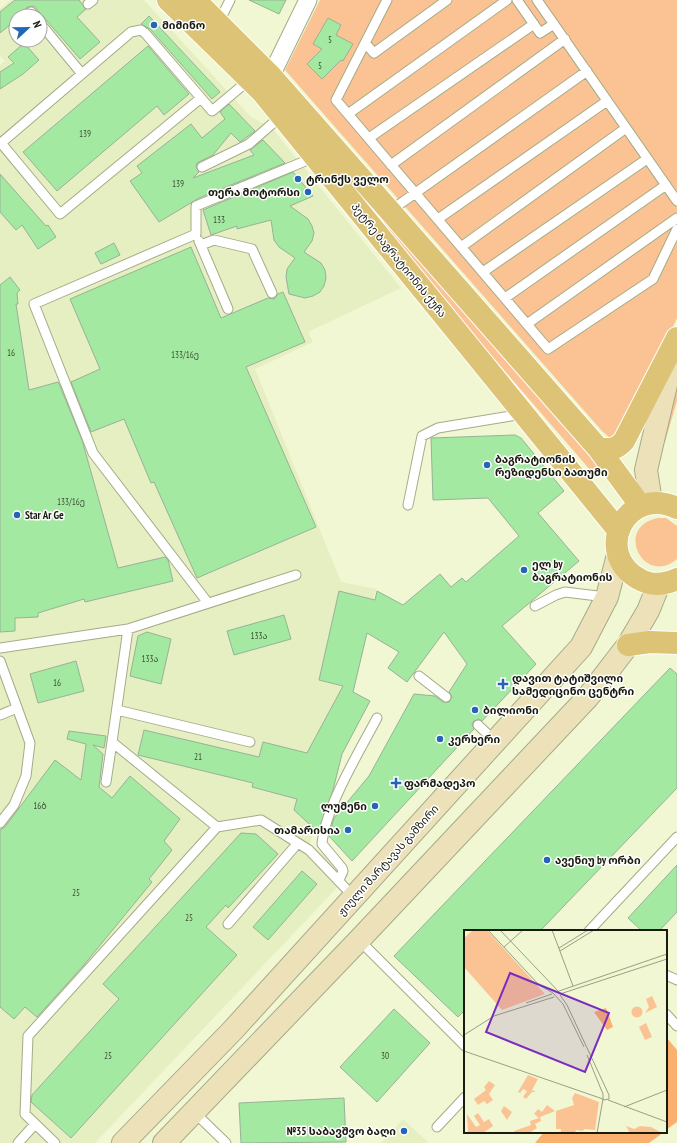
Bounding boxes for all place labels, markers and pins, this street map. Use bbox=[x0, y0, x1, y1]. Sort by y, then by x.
place label: მიმინო bbox=[162, 18, 205, 32]
marker: მიმინო bbox=[149, 20, 159, 30]
place label: ტრინქს ველო bbox=[306, 172, 389, 186]
marker: ტრინქს ველო bbox=[293, 174, 303, 184]
place label: თერა მოტორსი bbox=[208, 185, 300, 199]
marker: თერა მოტორსი bbox=[303, 187, 313, 197]
place label: ბაგრატიონის რეზიდენსი ბათუმი bbox=[495, 452, 608, 479]
marker: ბაგრატიონის რეზიდენსი ბათუმი bbox=[482, 460, 492, 470]
place label: Star Ar Ge bbox=[25, 508, 64, 522]
marker: Star Ar Ge bbox=[12, 510, 22, 520]
place label: ელ by ბაგრატიონის bbox=[532, 557, 613, 584]
marker: ელ by ბაგრატიონის bbox=[519, 565, 529, 575]
place label: დავით ტატიშვილი სამედიცინო ცენტრი bbox=[512, 671, 635, 698]
marker: დავით ტატიშვილი სამედიცინო ცენტრი bbox=[497, 678, 509, 690]
place label: ბილიონი bbox=[483, 703, 539, 717]
marker: ბილიონი bbox=[470, 705, 480, 715]
place label: კერხერი bbox=[448, 732, 500, 746]
marker: კერხერი bbox=[435, 734, 445, 744]
place label: ფარმადეპო bbox=[404, 776, 475, 790]
marker: ფარმადეპო bbox=[391, 778, 401, 788]
place label: ლუმენი bbox=[321, 799, 367, 813]
marker: ლუმენი bbox=[370, 801, 380, 811]
place label: თამარისია bbox=[274, 823, 340, 837]
marker: თამარისია bbox=[343, 825, 353, 835]
place label: ავენიუ by ორბი bbox=[555, 853, 641, 867]
marker: ავენიუ by ორბი bbox=[542, 855, 552, 865]
place label: №35 საბავშვო ბაღი bbox=[287, 1124, 396, 1138]
marker: №35 საბავშვო ბაღი bbox=[399, 1126, 409, 1136]

